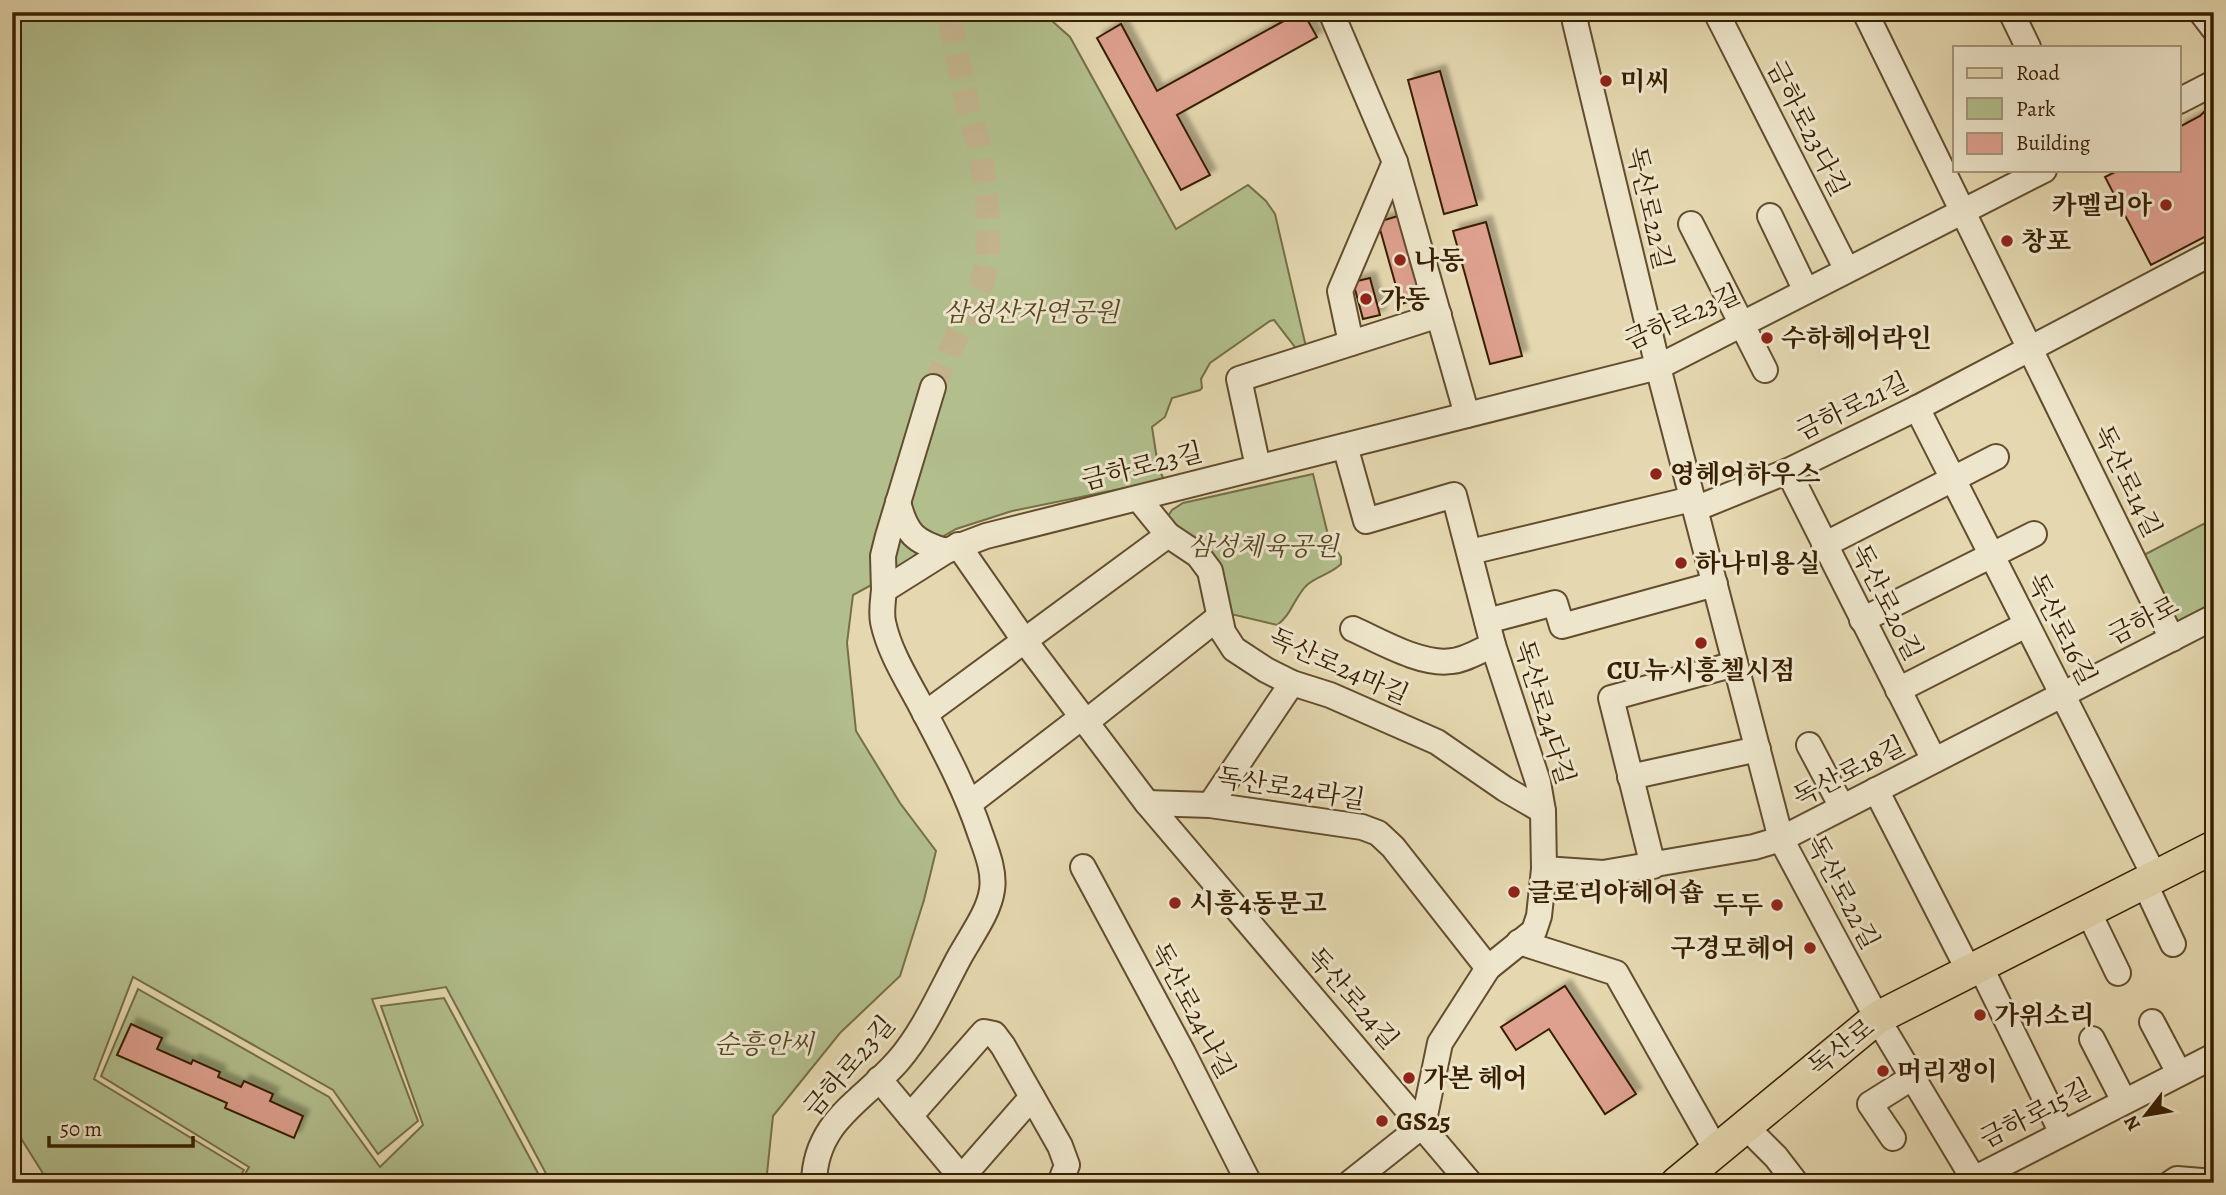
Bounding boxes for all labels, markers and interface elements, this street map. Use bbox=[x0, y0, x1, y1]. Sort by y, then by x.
legend bbox=[1953, 46, 2180, 172]
street label: 금하로23다길 bbox=[1758, 54, 1857, 202]
text: Road bbox=[2016, 59, 2060, 87]
place label: 미씨 bbox=[1620, 64, 1670, 99]
marker: 미씨 bbox=[1598, 73, 1614, 89]
text: Park bbox=[2016, 95, 2056, 123]
text: Building bbox=[2016, 129, 2091, 157]
street label: 독산로22길 bbox=[1618, 143, 1681, 273]
place label: 카멜리아 bbox=[2052, 188, 2153, 223]
marker: 카멜리아 bbox=[2158, 197, 2174, 213]
place label: 창포 bbox=[2021, 224, 2071, 259]
marker: 창포 bbox=[1999, 233, 2015, 249]
place label: 나동 bbox=[1414, 243, 1464, 278]
marker: 나동 bbox=[1392, 252, 1408, 268]
street label: 금하로23길 bbox=[1619, 276, 1746, 359]
place label: 가동 bbox=[1380, 282, 1430, 317]
marker: 가동 bbox=[1358, 291, 1374, 307]
park label: 삼성산자연공원 bbox=[943, 295, 1121, 330]
place label: 수하헤어라인 bbox=[1781, 321, 1932, 356]
marker: 수하헤어라인 bbox=[1759, 330, 1775, 346]
street label: 금하로21길 bbox=[1790, 364, 1915, 449]
street label: 독산로14길 bbox=[2085, 419, 2170, 543]
street label: 금하로23길 bbox=[1078, 435, 1206, 498]
place label: 영헤어하우스 bbox=[1670, 457, 1821, 492]
marker: 영헤어하우스 bbox=[1648, 466, 1664, 482]
park label: 삼성체육공원 bbox=[1188, 529, 1340, 564]
street label: 독산로20길 bbox=[1842, 538, 1931, 667]
place label: 하나미용실 bbox=[1695, 546, 1821, 581]
marker: 하나미용실 bbox=[1673, 555, 1689, 571]
street label: 독산로16길 bbox=[2018, 567, 2105, 691]
street label: 금하로 bbox=[2102, 588, 2185, 653]
street label: 독산로24마길 bbox=[1263, 620, 1414, 713]
street label: 독산로24다길 bbox=[1506, 635, 1583, 789]
marker: CU 뉴시흥첼시점 bbox=[1693, 635, 1709, 651]
place label: CU 뉴시흥첼시점 bbox=[1607, 653, 1795, 688]
street label: 독산로18길 bbox=[1787, 728, 1912, 815]
street label: 독산로24라길 bbox=[1214, 759, 1368, 817]
street label: 독산로22길 bbox=[1798, 829, 1887, 956]
place label: 글로리아헤어숍 bbox=[1528, 875, 1704, 910]
marker: 글로리아헤어숍 bbox=[1506, 884, 1522, 900]
place label: 시흥4동문고 bbox=[1189, 886, 1327, 921]
place label: 두두 bbox=[1713, 888, 1763, 923]
marker: 시흥4동문고 bbox=[1167, 895, 1183, 911]
marker: 두두 bbox=[1769, 897, 1785, 913]
place label: 구경모헤어 bbox=[1670, 931, 1796, 966]
street label: 독산로24나길 bbox=[1142, 936, 1243, 1085]
street label: 독산로24길 bbox=[1299, 940, 1407, 1057]
marker: 구경모헤어 bbox=[1802, 940, 1818, 956]
place label: 가위소리 bbox=[1994, 998, 2094, 1033]
marker: 가위소리 bbox=[1972, 1007, 1988, 1023]
street label: 금하로23길 bbox=[796, 1008, 903, 1124]
street label: 독산로 bbox=[1801, 1010, 1882, 1084]
park label: 순흥안씨 bbox=[714, 1027, 816, 1062]
place label: 머리쟁이 bbox=[1897, 1054, 1997, 1089]
place label: 가본 헤어 bbox=[1423, 1061, 1528, 1096]
marker: 머리쟁이 bbox=[1875, 1063, 1891, 1079]
marker: 가본 헤어 bbox=[1401, 1070, 1417, 1086]
street label: 금하로15길 bbox=[1974, 1070, 2097, 1156]
north arrow bbox=[2110, 1080, 2180, 1150]
scale bar bbox=[49, 1104, 192, 1148]
place label: GS25 bbox=[1396, 1104, 1451, 1139]
text: N bbox=[2117, 1110, 2147, 1136]
marker: GS25 bbox=[1374, 1113, 1390, 1129]
text: 50 m bbox=[60, 1115, 102, 1143]

